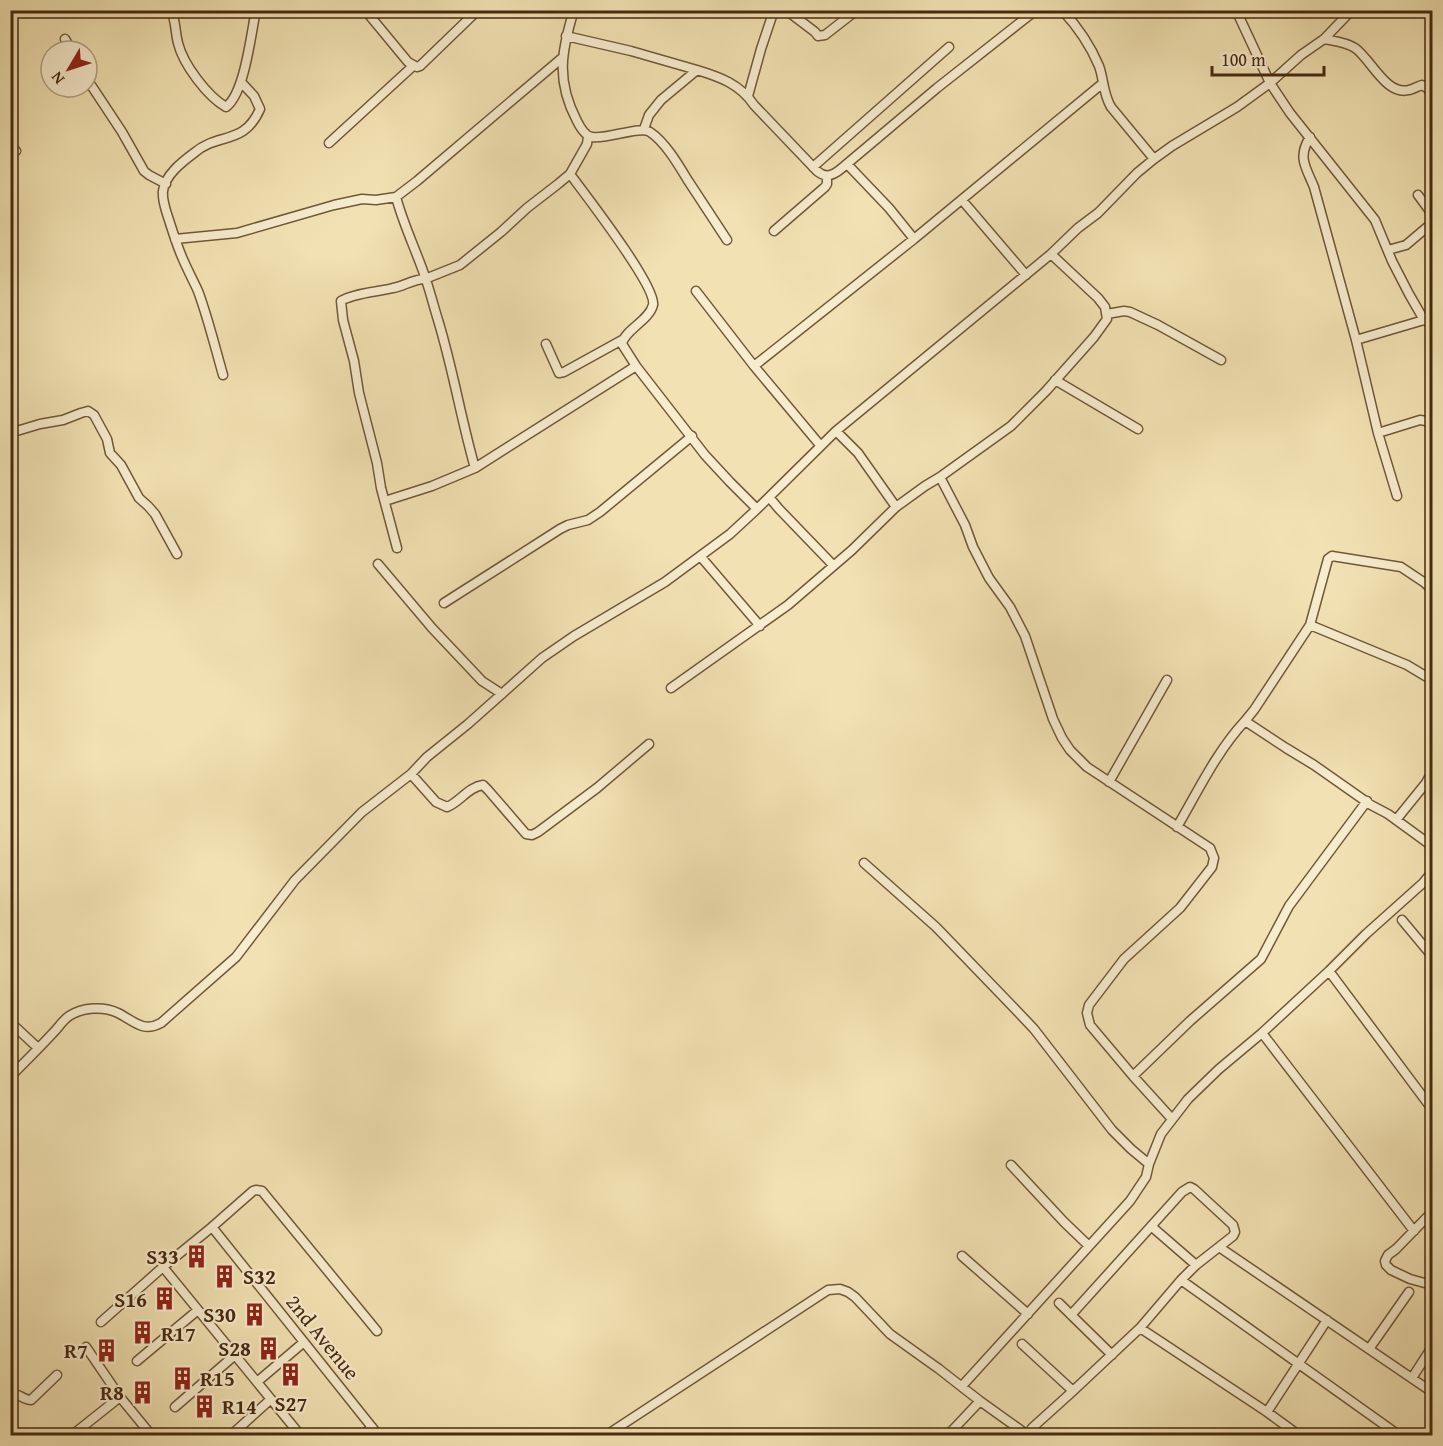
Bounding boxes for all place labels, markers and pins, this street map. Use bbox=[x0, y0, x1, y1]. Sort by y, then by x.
place label: S33 bbox=[146, 1241, 179, 1272]
building icon: S33 bbox=[184, 1243, 210, 1269]
place label: S32 bbox=[243, 1261, 276, 1292]
building icon: S32 bbox=[212, 1263, 238, 1289]
place label: S16 bbox=[114, 1284, 147, 1315]
building icon: S16 bbox=[152, 1286, 178, 1312]
place label: S30 bbox=[203, 1299, 236, 1330]
building icon: S30 bbox=[241, 1301, 267, 1327]
place label: R17 bbox=[161, 1318, 196, 1349]
building icon: R17 bbox=[130, 1320, 156, 1346]
place label: S28 bbox=[218, 1333, 251, 1364]
place label: R7 bbox=[64, 1335, 88, 1366]
building icon: S28 bbox=[256, 1335, 282, 1361]
building icon: R7 bbox=[93, 1337, 119, 1363]
building icon: S27 bbox=[278, 1362, 304, 1388]
place label: R15 bbox=[200, 1363, 235, 1394]
building icon: R15 bbox=[169, 1365, 195, 1391]
place label: R8 bbox=[100, 1377, 124, 1408]
building icon: R8 bbox=[129, 1379, 155, 1405]
place label: S27 bbox=[275, 1388, 308, 1419]
place label: R14 bbox=[222, 1391, 257, 1422]
building icon: R14 bbox=[191, 1393, 217, 1419]

